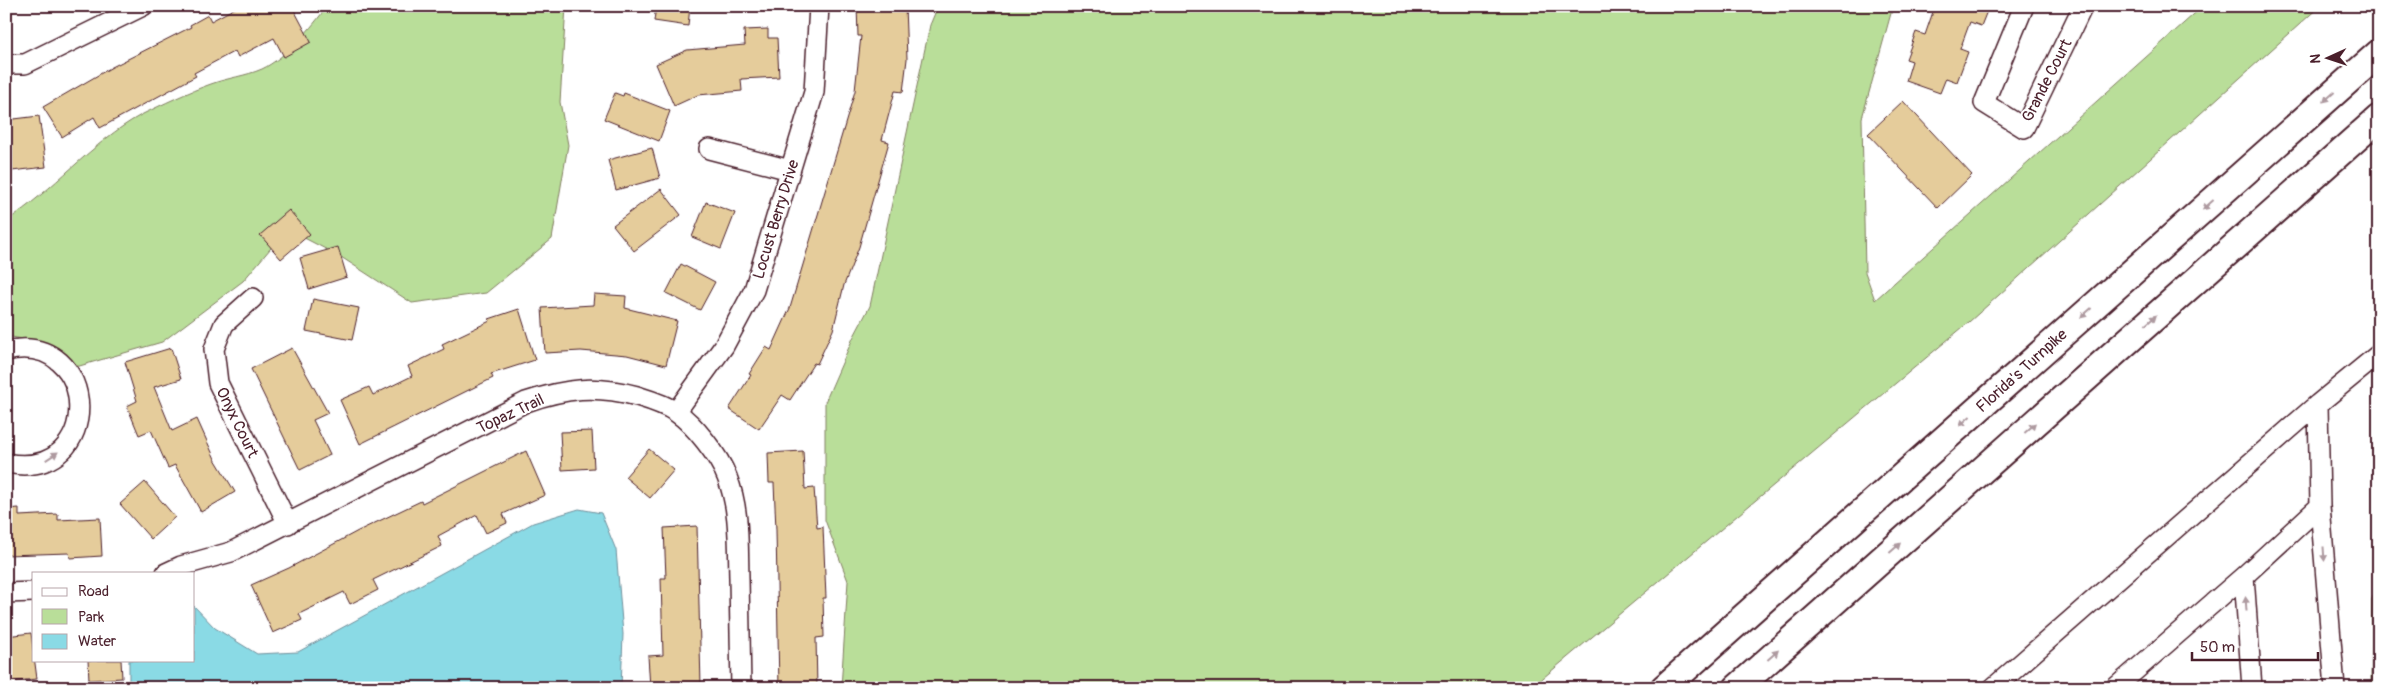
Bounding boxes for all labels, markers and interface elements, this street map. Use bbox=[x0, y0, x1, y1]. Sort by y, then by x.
north arrow bbox=[2302, 32, 2352, 82]
street label: Grande Court bbox=[2017, 35, 2077, 125]
text: N bbox=[2307, 53, 2324, 64]
one-way arrow bbox=[2324, 91, 2336, 103]
street label: Locust Berry Drive bbox=[748, 157, 804, 281]
one-way arrow bbox=[2202, 199, 2214, 211]
one-way arrow bbox=[2081, 307, 2093, 319]
one-way arrow bbox=[2145, 314, 2157, 326]
street label: Florida's Turnpike bbox=[1972, 324, 2071, 417]
street label: Onyx Court bbox=[211, 384, 263, 461]
street label: Topaz Trail bbox=[474, 390, 547, 438]
one-way arrow bbox=[1959, 415, 1971, 427]
one-way arrow bbox=[2023, 422, 2035, 434]
one-way arrow bbox=[46, 451, 59, 460]
one-way arrow bbox=[1888, 542, 1901, 553]
one-way arrow bbox=[2320, 546, 2328, 562]
legend bbox=[32, 572, 195, 662]
text: Road bbox=[78, 582, 109, 601]
one-way arrow bbox=[2242, 596, 2250, 612]
text: Park bbox=[78, 608, 105, 627]
scale bar bbox=[2192, 629, 2319, 661]
text: Water bbox=[78, 632, 117, 651]
text: 50 m bbox=[2200, 638, 2235, 657]
one-way arrow bbox=[1767, 650, 1780, 661]

